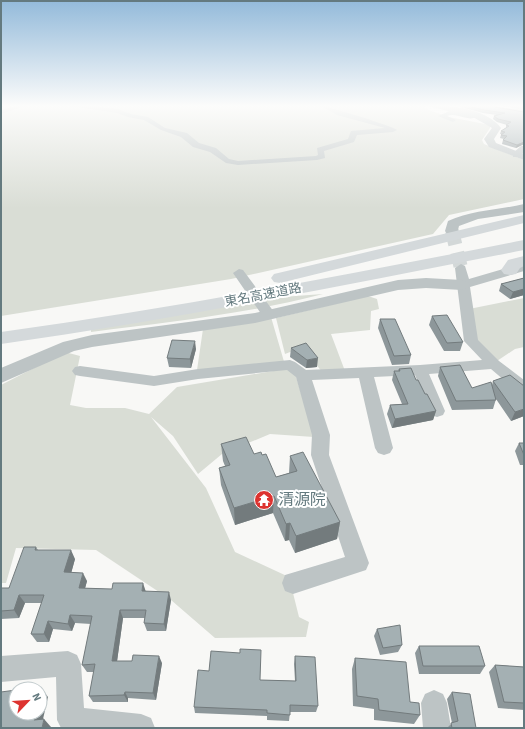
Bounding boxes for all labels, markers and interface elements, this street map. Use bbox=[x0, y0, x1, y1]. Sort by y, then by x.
street label: 東名高速道路 bbox=[223, 279, 303, 311]
temple icon: 清源院 bbox=[253, 489, 275, 511]
place label: 清源院 bbox=[278, 489, 326, 511]
north arrow bbox=[8, 681, 48, 721]
text: N bbox=[28, 690, 45, 703]

